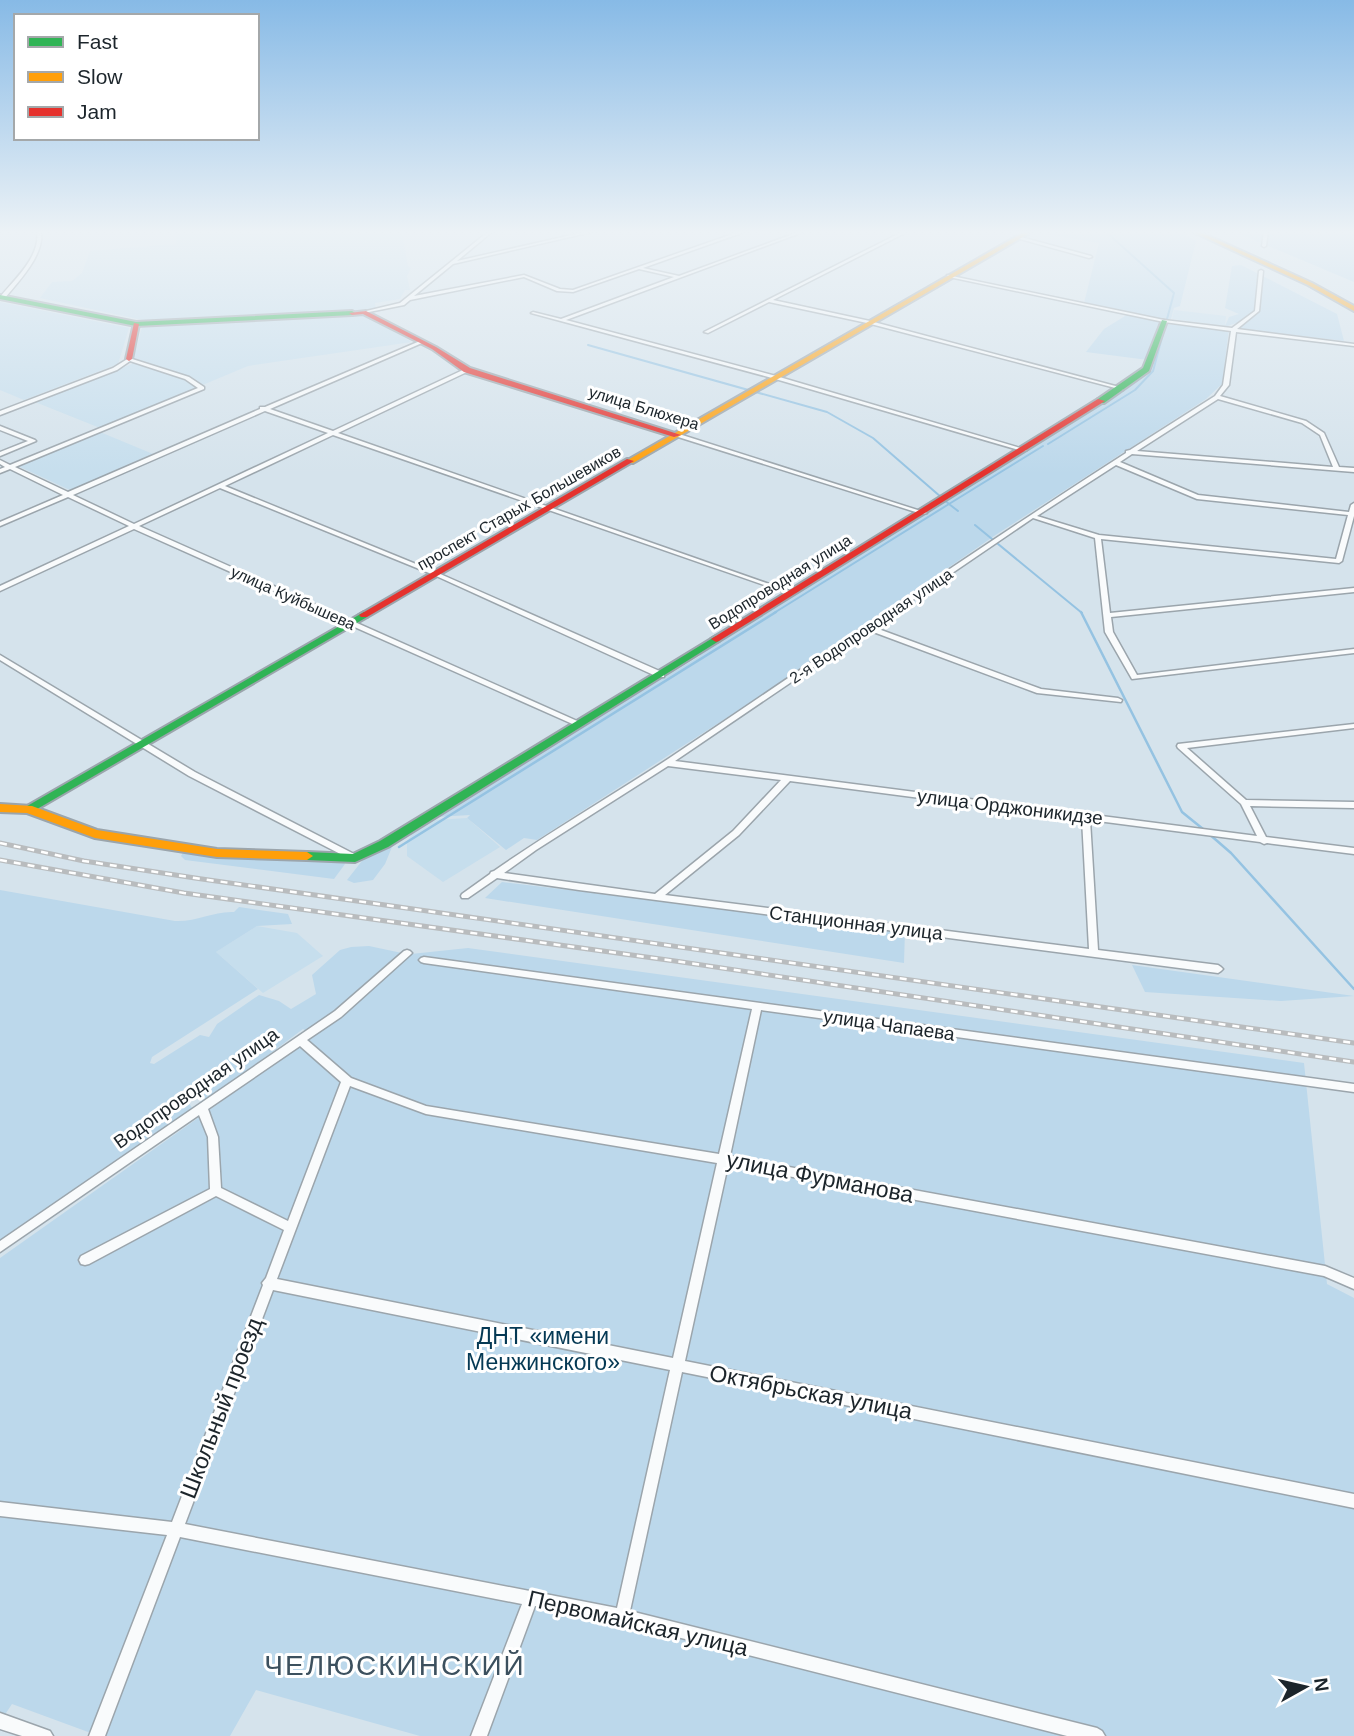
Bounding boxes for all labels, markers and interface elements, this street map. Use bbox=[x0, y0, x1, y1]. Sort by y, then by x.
legend bbox=[14, 14, 259, 140]
text: Fast bbox=[77, 30, 118, 53]
text: Slow bbox=[77, 65, 123, 88]
text: Jam bbox=[77, 100, 117, 123]
street label: улица Блюхера bbox=[587, 383, 701, 433]
street label: проспект Старых Большевиков bbox=[414, 443, 624, 573]
street label: Водопроводная улица bbox=[706, 531, 855, 633]
street label: улица Куйбышева bbox=[228, 563, 358, 633]
street label: 2-я Водопроводная улица bbox=[787, 565, 956, 687]
street label: улица Орджоникидзе bbox=[916, 785, 1104, 829]
street label: Станционная улица bbox=[768, 902, 944, 944]
street label: улица Чапаева bbox=[822, 1005, 957, 1045]
street label: Водопроводная улица bbox=[110, 1023, 283, 1153]
street label: улица Фурманова bbox=[724, 1146, 916, 1208]
street label: Школьный проезд bbox=[175, 1313, 268, 1502]
park label: ДНТ «имени Менжинского» bbox=[466, 1323, 620, 1375]
street label: Октябрьская улица bbox=[707, 1360, 915, 1424]
street label: Первомайская улица bbox=[525, 1585, 751, 1661]
district label: ЧЕЛЮСКИНСКИЙ bbox=[264, 1650, 526, 1681]
north arrow bbox=[1270, 1652, 1340, 1722]
text: N bbox=[1310, 1676, 1333, 1693]

